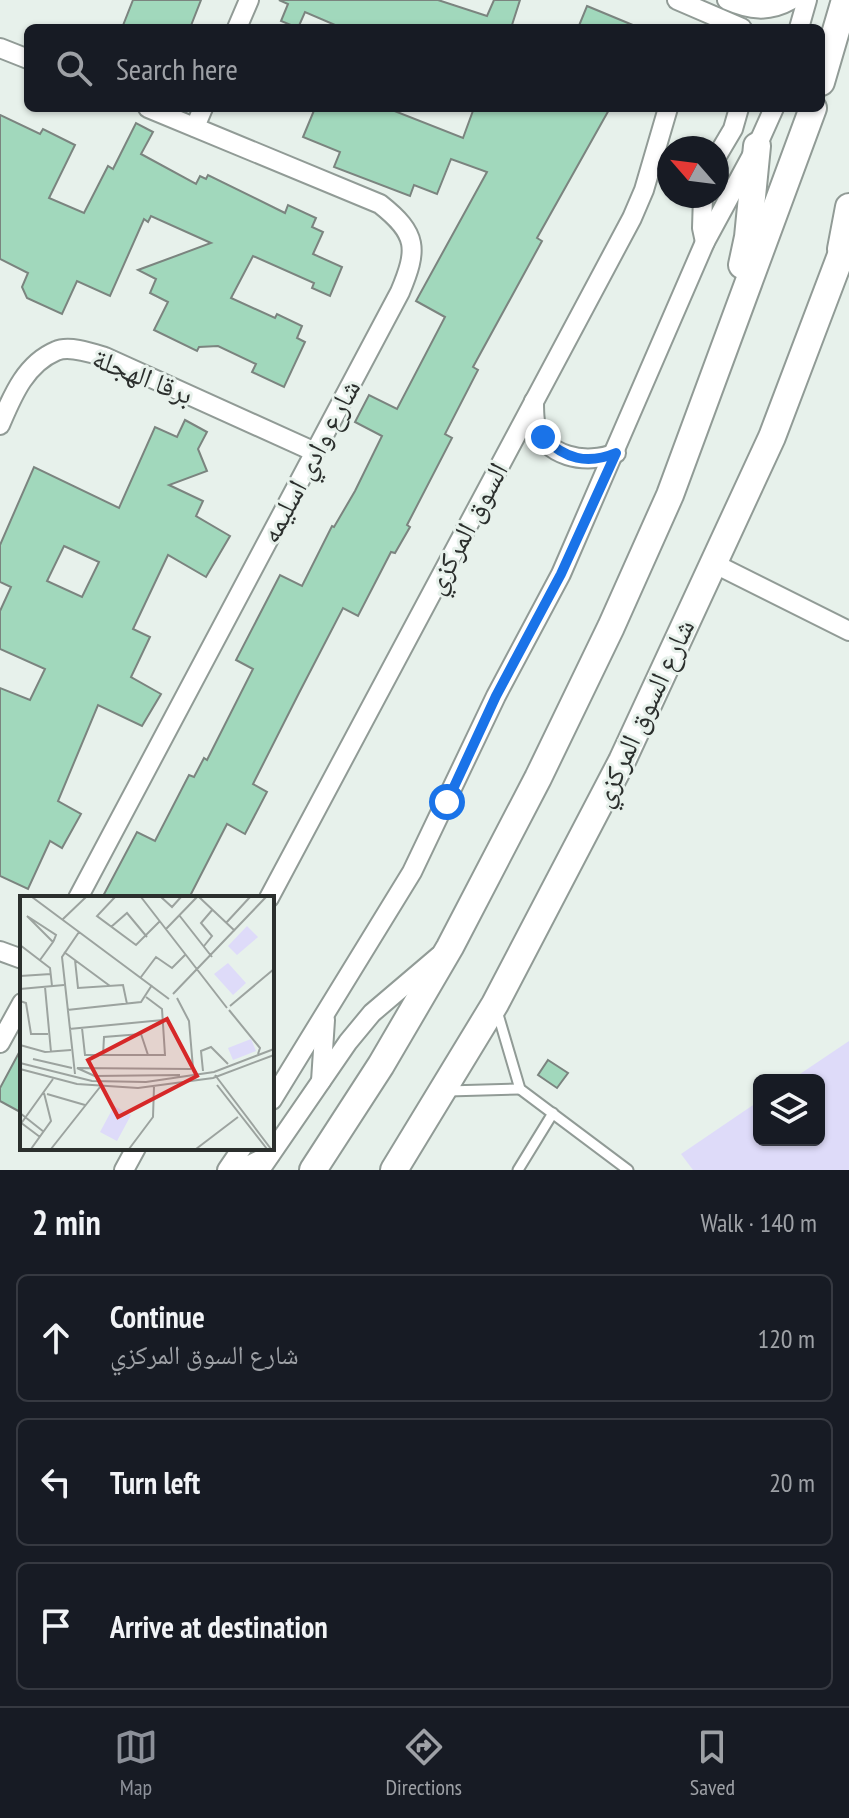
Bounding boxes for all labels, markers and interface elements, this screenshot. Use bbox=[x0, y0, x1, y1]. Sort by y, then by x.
search box bbox=[24, 24, 825, 112]
icon: search bbox=[52, 46, 96, 90]
text: Search here bbox=[116, 49, 238, 88]
north arrow bbox=[657, 136, 729, 208]
street label: برقا الهجلة bbox=[87, 339, 199, 412]
street label: شارع وادي اسليمه bbox=[251, 373, 373, 551]
route end bbox=[525, 419, 561, 455]
street label: السوق المركزي bbox=[415, 455, 520, 602]
street label: شارع السوق المركزي bbox=[583, 613, 707, 815]
route start bbox=[429, 784, 465, 820]
inset map bbox=[20, 896, 274, 1150]
map controls bbox=[753, 1074, 825, 1146]
button: layers bbox=[753, 1074, 825, 1146]
text: 2 min bbox=[32, 1200, 101, 1244]
text: Walk · 140 m bbox=[700, 1206, 817, 1239]
text: Continue bbox=[110, 1297, 205, 1336]
icon: ahead bbox=[34, 1316, 78, 1360]
text: 120 m bbox=[757, 1322, 815, 1355]
text: شارع السوق المركزي bbox=[110, 1338, 299, 1371]
icon: left bbox=[34, 1460, 78, 1504]
text: Turn left bbox=[110, 1463, 200, 1502]
text: 20 m bbox=[769, 1466, 815, 1499]
icon: arrive bbox=[34, 1604, 78, 1648]
text: Arrive at destination bbox=[110, 1607, 328, 1646]
tab: Map bbox=[114, 1725, 158, 1801]
tab: Directions bbox=[386, 1725, 462, 1801]
tab: Saved bbox=[690, 1725, 735, 1801]

